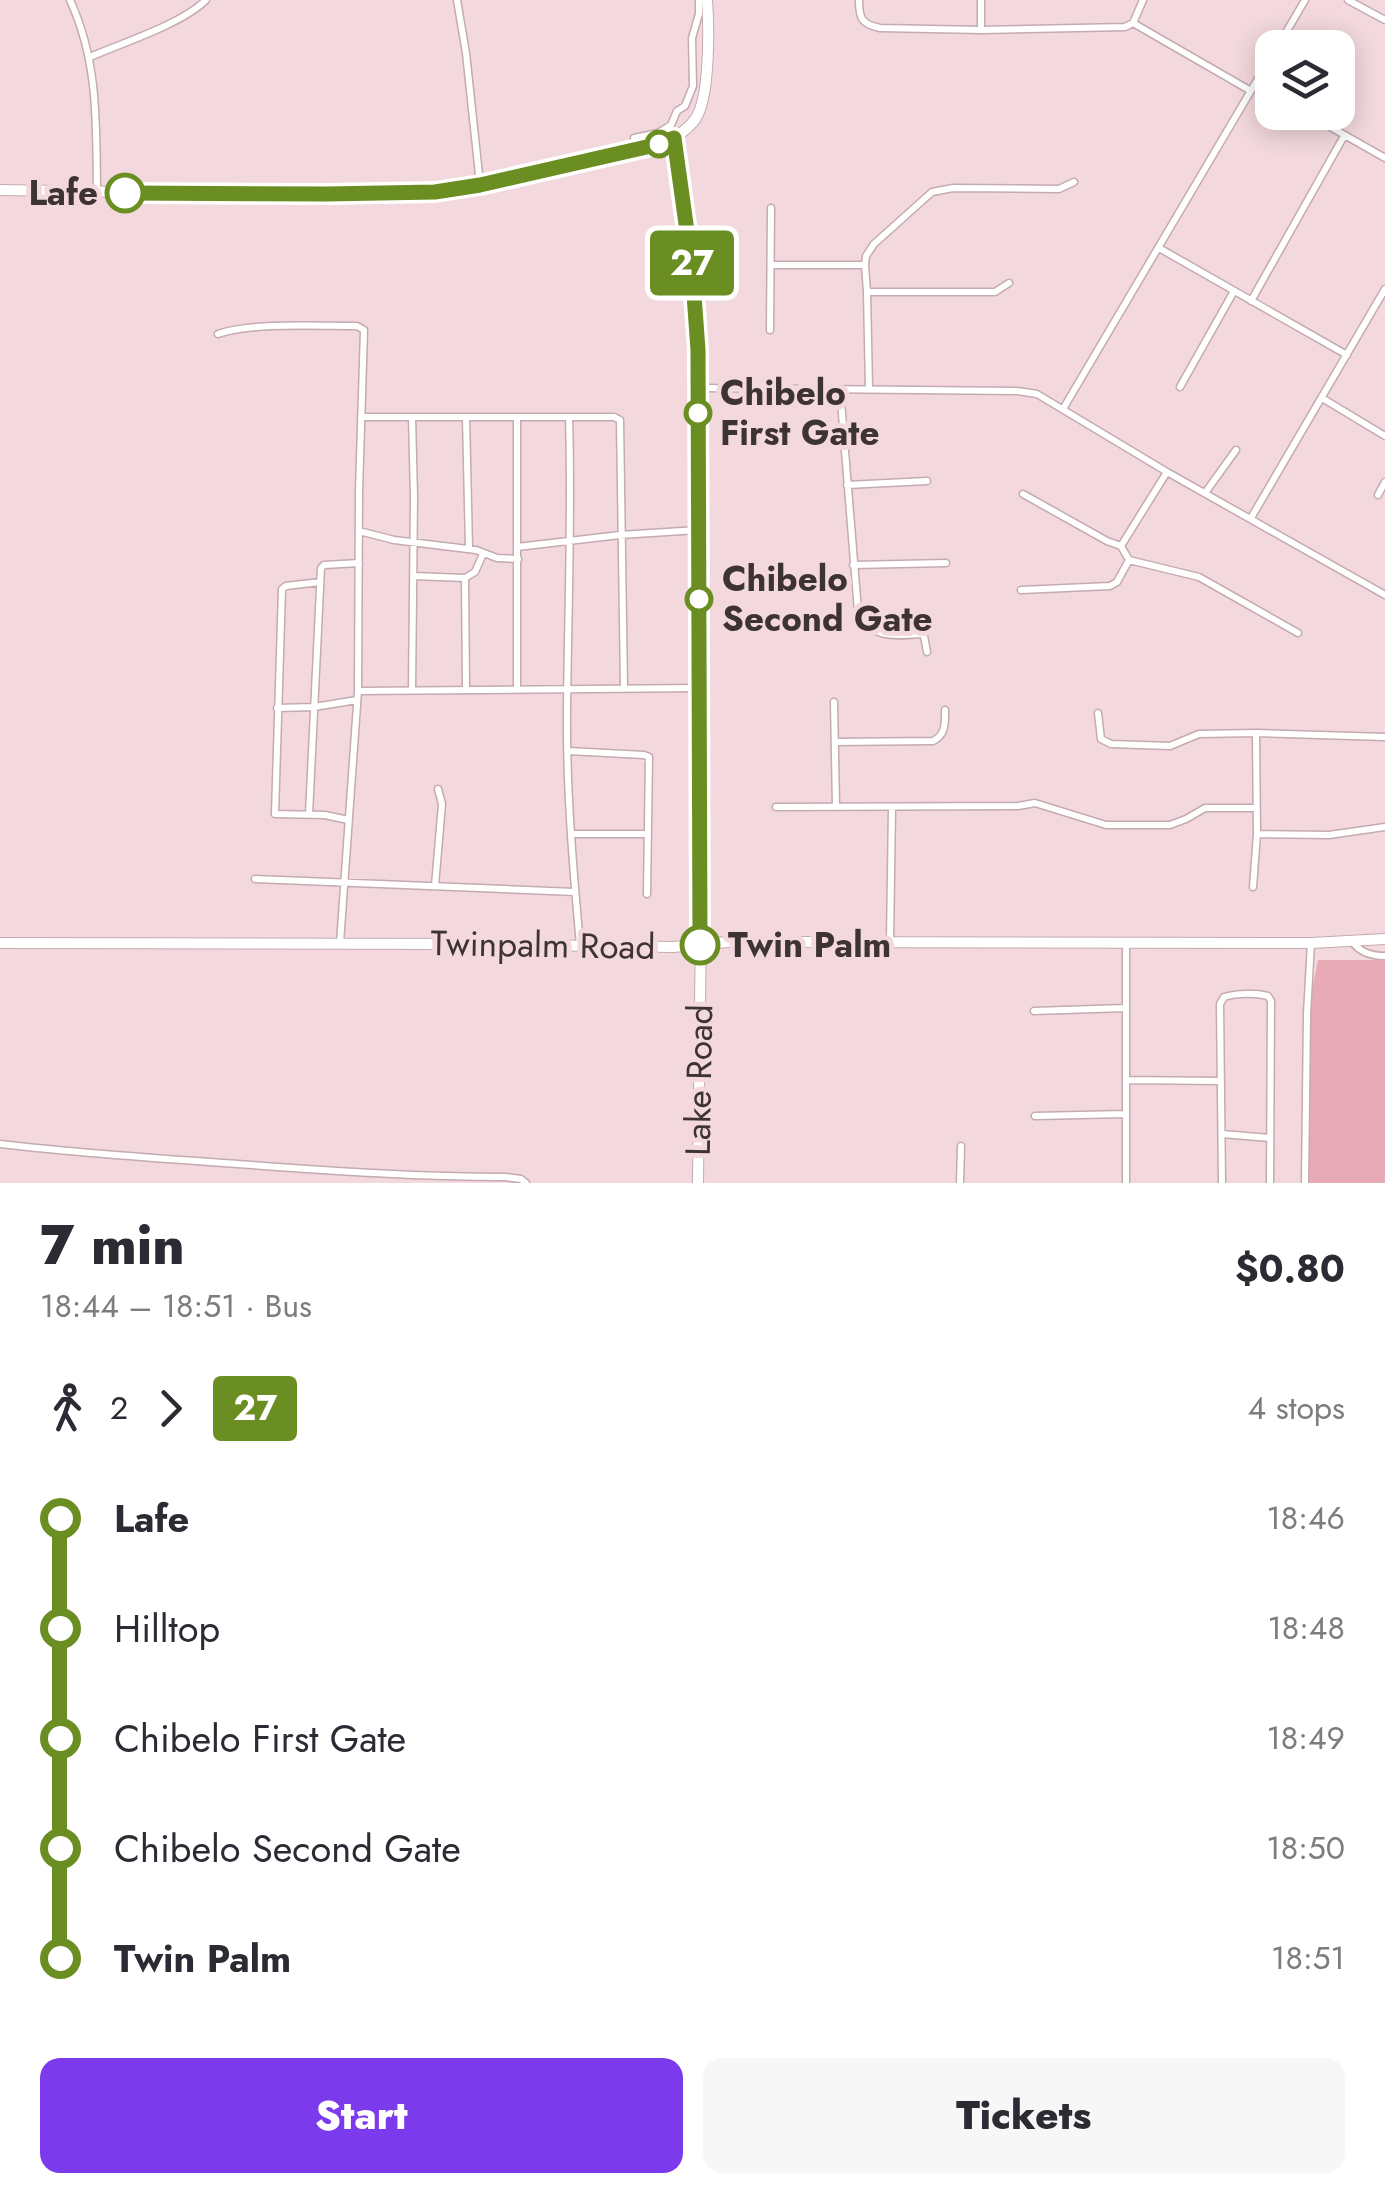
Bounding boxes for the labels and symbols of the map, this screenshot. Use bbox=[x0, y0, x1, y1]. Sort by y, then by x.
unlabelled marker bbox=[646, 131, 672, 157]
place label: Lafe bbox=[29, 168, 98, 218]
marker: Lafe bbox=[106, 174, 144, 212]
line badge: 27 bbox=[647, 230, 737, 296]
place label: Chibelo First Gate bbox=[720, 368, 880, 458]
marker: Chibelo First Gate bbox=[685, 400, 711, 426]
place label: Chibelo Second Gate bbox=[722, 554, 933, 644]
marker: Chibelo Second Gate bbox=[686, 586, 712, 612]
street label: Twinpalm Road bbox=[430, 918, 656, 972]
place label: Twin Palm bbox=[728, 920, 891, 970]
marker: Twin Palm bbox=[681, 926, 719, 964]
street label: Lake Road bbox=[673, 1004, 725, 1156]

